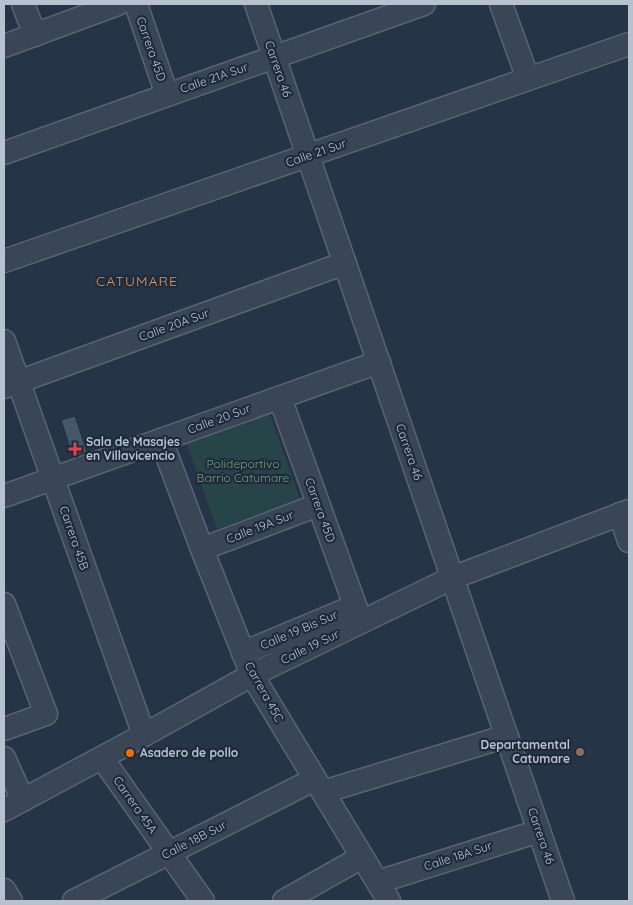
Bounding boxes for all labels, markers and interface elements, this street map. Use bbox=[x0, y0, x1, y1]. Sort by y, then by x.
street label: Carrera 45D bbox=[133, 14, 170, 84]
street label: Carrera 46 bbox=[262, 39, 295, 100]
street label: Calle 21A Sur bbox=[178, 59, 250, 96]
street label: Calle 21 Sur bbox=[284, 135, 348, 170]
district label: CATUMARE bbox=[96, 272, 178, 290]
street label: Calle 20A Sur bbox=[137, 305, 211, 344]
street label: Calle 20 Sur bbox=[185, 400, 253, 437]
street label: Carrera 46 bbox=[393, 422, 426, 483]
place label: Sala de Masajes en Villavicencio bbox=[86, 434, 180, 463]
marker: Sala de Masajes en Villavicencio bbox=[68, 442, 82, 456]
park label: Polideportivo Barrio Catumare bbox=[197, 456, 290, 485]
street label: Carrera 45D bbox=[302, 476, 339, 544]
street label: Carrera 45B bbox=[57, 504, 92, 572]
street label: Calle 19A Sur bbox=[224, 507, 296, 546]
street label: Calle 19 Bis Sur bbox=[258, 606, 340, 653]
street label: Calle 19 Sur bbox=[278, 626, 342, 667]
street label: Carrera 45C bbox=[242, 659, 287, 725]
place label: Departamental Catumare bbox=[481, 737, 570, 766]
place label: Asadero de pollo bbox=[140, 745, 239, 760]
marker: Departamental Catumare bbox=[574, 746, 586, 758]
marker: Asadero de pollo bbox=[124, 747, 136, 759]
street label: Carrera 45A bbox=[110, 773, 161, 836]
street label: Carrera 46 bbox=[525, 806, 558, 867]
street label: Calle 18B Sur bbox=[159, 817, 229, 862]
street label: Calle 18A Sur bbox=[422, 837, 494, 874]

